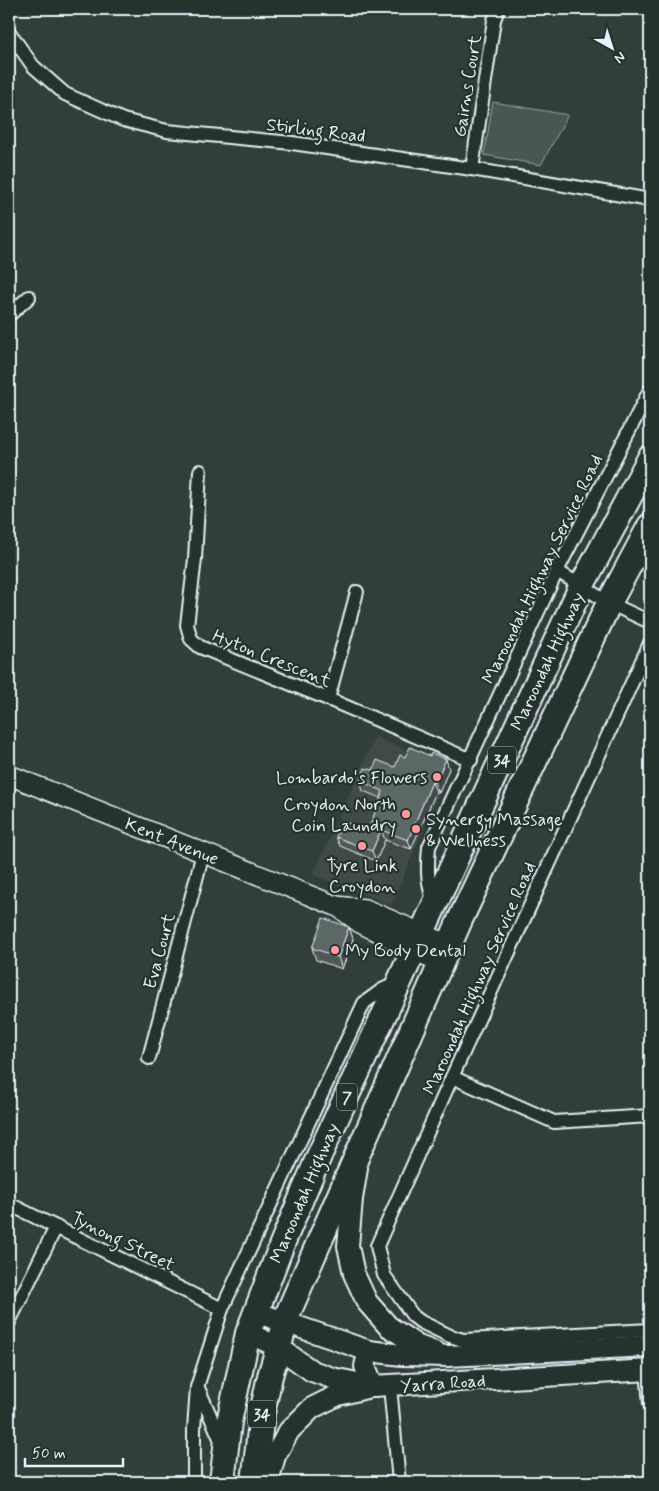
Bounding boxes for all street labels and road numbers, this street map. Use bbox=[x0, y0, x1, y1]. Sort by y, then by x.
street label: Gairns Court bbox=[448, 33, 488, 139]
street label: Stirling Road bbox=[265, 113, 367, 151]
street label: Maroondah Highway Service Road bbox=[478, 452, 606, 686]
street label: Maroondah Highway bbox=[506, 589, 588, 733]
street label: Hyton Crescent bbox=[209, 624, 335, 694]
road number: 34 bbox=[488, 746, 516, 774]
street label: Kent Avenue bbox=[121, 812, 222, 872]
street label: Maroondah Highway Service Road bbox=[418, 858, 544, 1099]
street label: Eva Court bbox=[138, 910, 182, 992]
road number: 7 bbox=[337, 1084, 357, 1110]
street label: Maroondah Highway bbox=[264, 1119, 347, 1268]
street label: Tynong Street bbox=[66, 1207, 178, 1279]
street label: Yarra Road bbox=[400, 1369, 487, 1399]
road number: 34 bbox=[248, 1400, 276, 1428]

